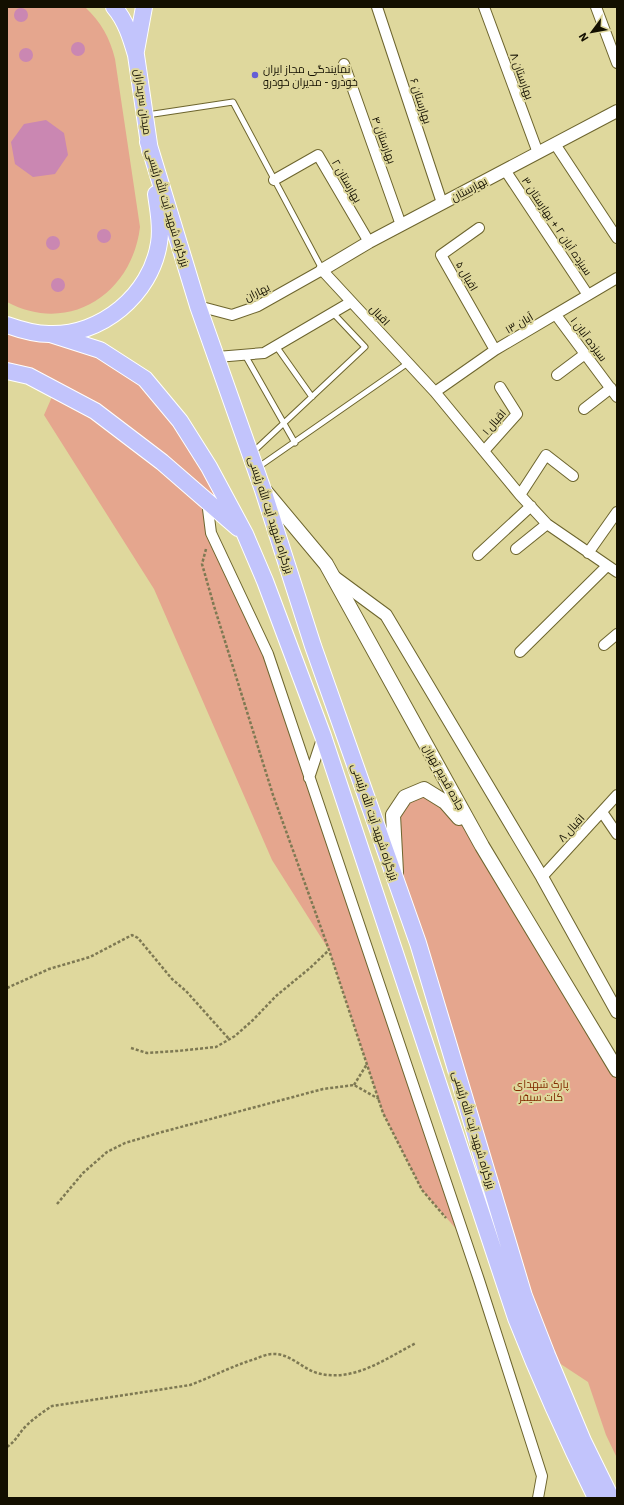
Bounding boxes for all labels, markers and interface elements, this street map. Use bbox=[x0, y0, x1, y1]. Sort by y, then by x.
north arrow bbox=[572, 12, 612, 52]
text: N bbox=[575, 30, 592, 44]
street label: بهارستان ۸ bbox=[507, 51, 537, 101]
place label: نمایندگی مجاز ایران خودرو - مدیران خودرو bbox=[263, 62, 358, 89]
street label: میدان سربداران bbox=[131, 68, 155, 136]
marker: نمایندگی مجاز ایران خودرو - مدیران خودرو bbox=[250, 70, 260, 80]
street label: بهارستان ۶ bbox=[407, 76, 435, 126]
street label: بهارستان ۴ bbox=[369, 115, 399, 166]
street label: بزرگراه شهید آیت الله رئیسی bbox=[143, 147, 194, 269]
street label: بهارستان ۲ bbox=[329, 157, 365, 205]
street label: بهارستان bbox=[448, 174, 490, 204]
street label: سیزده آبان ۲ + بهارستان ۳ bbox=[519, 174, 595, 278]
street label: اقبال ۵ bbox=[453, 259, 481, 293]
street label: بهاران bbox=[242, 280, 272, 304]
street label: اقبال bbox=[367, 302, 393, 328]
street label: ۱۳ آبان bbox=[503, 309, 535, 337]
street label: سیزده آبان ۱ bbox=[568, 314, 610, 364]
street label: اقبال ۱ bbox=[479, 406, 509, 438]
street label: بزرگراه شهید آیت الله رئیسی bbox=[245, 454, 298, 576]
street label: جاده قدیم تهران bbox=[419, 742, 468, 813]
street label: بزرگراه شهید آیت الله رئیسی bbox=[348, 761, 403, 882]
street label: اقبال ۸ bbox=[555, 811, 587, 845]
street label: بزرگراه شهید آیت الله رئیسی bbox=[449, 1069, 500, 1191]
park label: پارک شهدای کات سیفر bbox=[513, 1077, 569, 1104]

